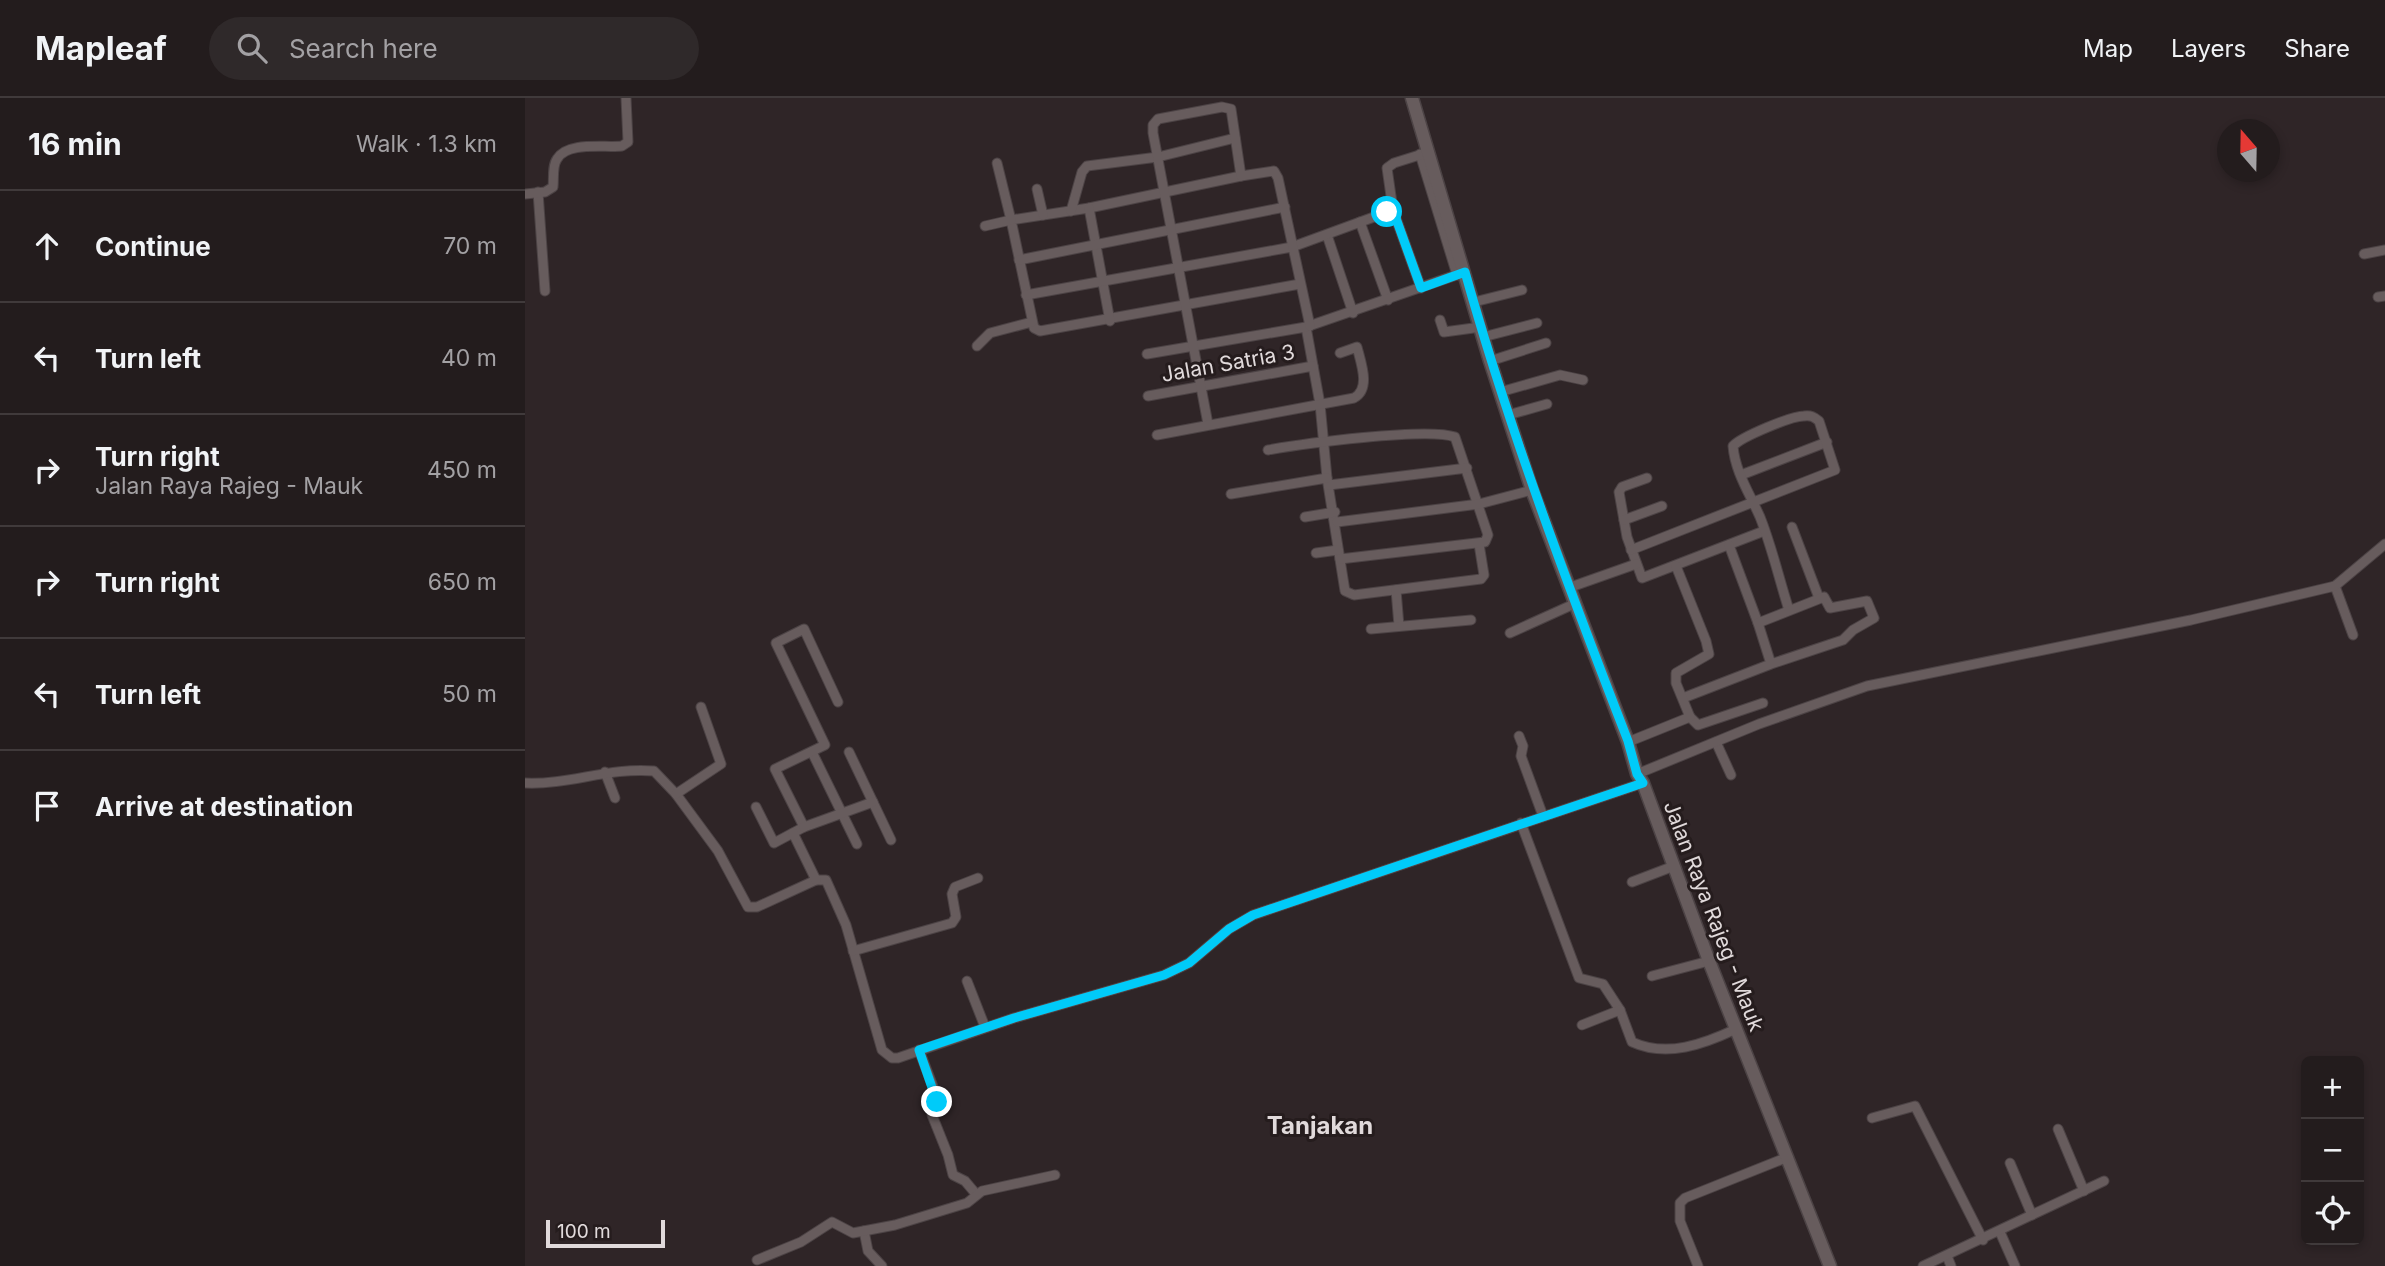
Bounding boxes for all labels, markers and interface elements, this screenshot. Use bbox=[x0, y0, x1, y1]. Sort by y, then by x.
search box bbox=[209, 17, 699, 80]
text: Mapleaf bbox=[35, 28, 167, 68]
icon: search bbox=[233, 29, 271, 67]
text: Search here bbox=[289, 33, 438, 64]
text: Map bbox=[2083, 34, 2133, 63]
text: Layers bbox=[2171, 34, 2246, 63]
text: Share bbox=[2284, 34, 2350, 63]
north arrow bbox=[2217, 119, 2280, 182]
text: 16 min bbox=[28, 126, 122, 162]
text: Walk · 1.3 km bbox=[356, 130, 497, 158]
route start bbox=[1371, 196, 1402, 227]
icon: ahead bbox=[28, 227, 66, 265]
text: Continue bbox=[95, 231, 211, 262]
text: 70 m bbox=[443, 232, 497, 260]
icon: left bbox=[28, 339, 66, 377]
street label: Jalan Satria 3 bbox=[1159, 339, 1297, 387]
text: Turn left bbox=[95, 343, 201, 374]
text: 40 m bbox=[441, 344, 497, 372]
text: Turn right bbox=[95, 441, 220, 472]
icon: right bbox=[28, 451, 66, 489]
text: 450 m bbox=[427, 456, 497, 484]
text: Jalan Raya Rajeg - Mauk bbox=[95, 472, 363, 500]
icon: right bbox=[28, 563, 66, 601]
text: Turn right bbox=[95, 567, 220, 598]
text: 650 m bbox=[428, 568, 497, 596]
icon: left bbox=[28, 675, 66, 713]
text: Turn left bbox=[95, 679, 201, 710]
text: 50 m bbox=[442, 680, 497, 708]
icon: arrive bbox=[28, 787, 66, 825]
text: Arrive at destination bbox=[95, 791, 354, 822]
street label: Jalan Raya Rajeg - Mauk bbox=[1658, 797, 1770, 1035]
map controls bbox=[2301, 1056, 2364, 1245]
button: + bbox=[2301, 1056, 2364, 1119]
route end bbox=[921, 1086, 952, 1117]
district label: Tanjakan bbox=[1267, 1111, 1373, 1140]
button: − bbox=[2301, 1119, 2364, 1182]
button: locate bbox=[2301, 1182, 2364, 1245]
scale bar bbox=[546, 1217, 665, 1249]
text: 100 m bbox=[557, 1220, 611, 1243]

